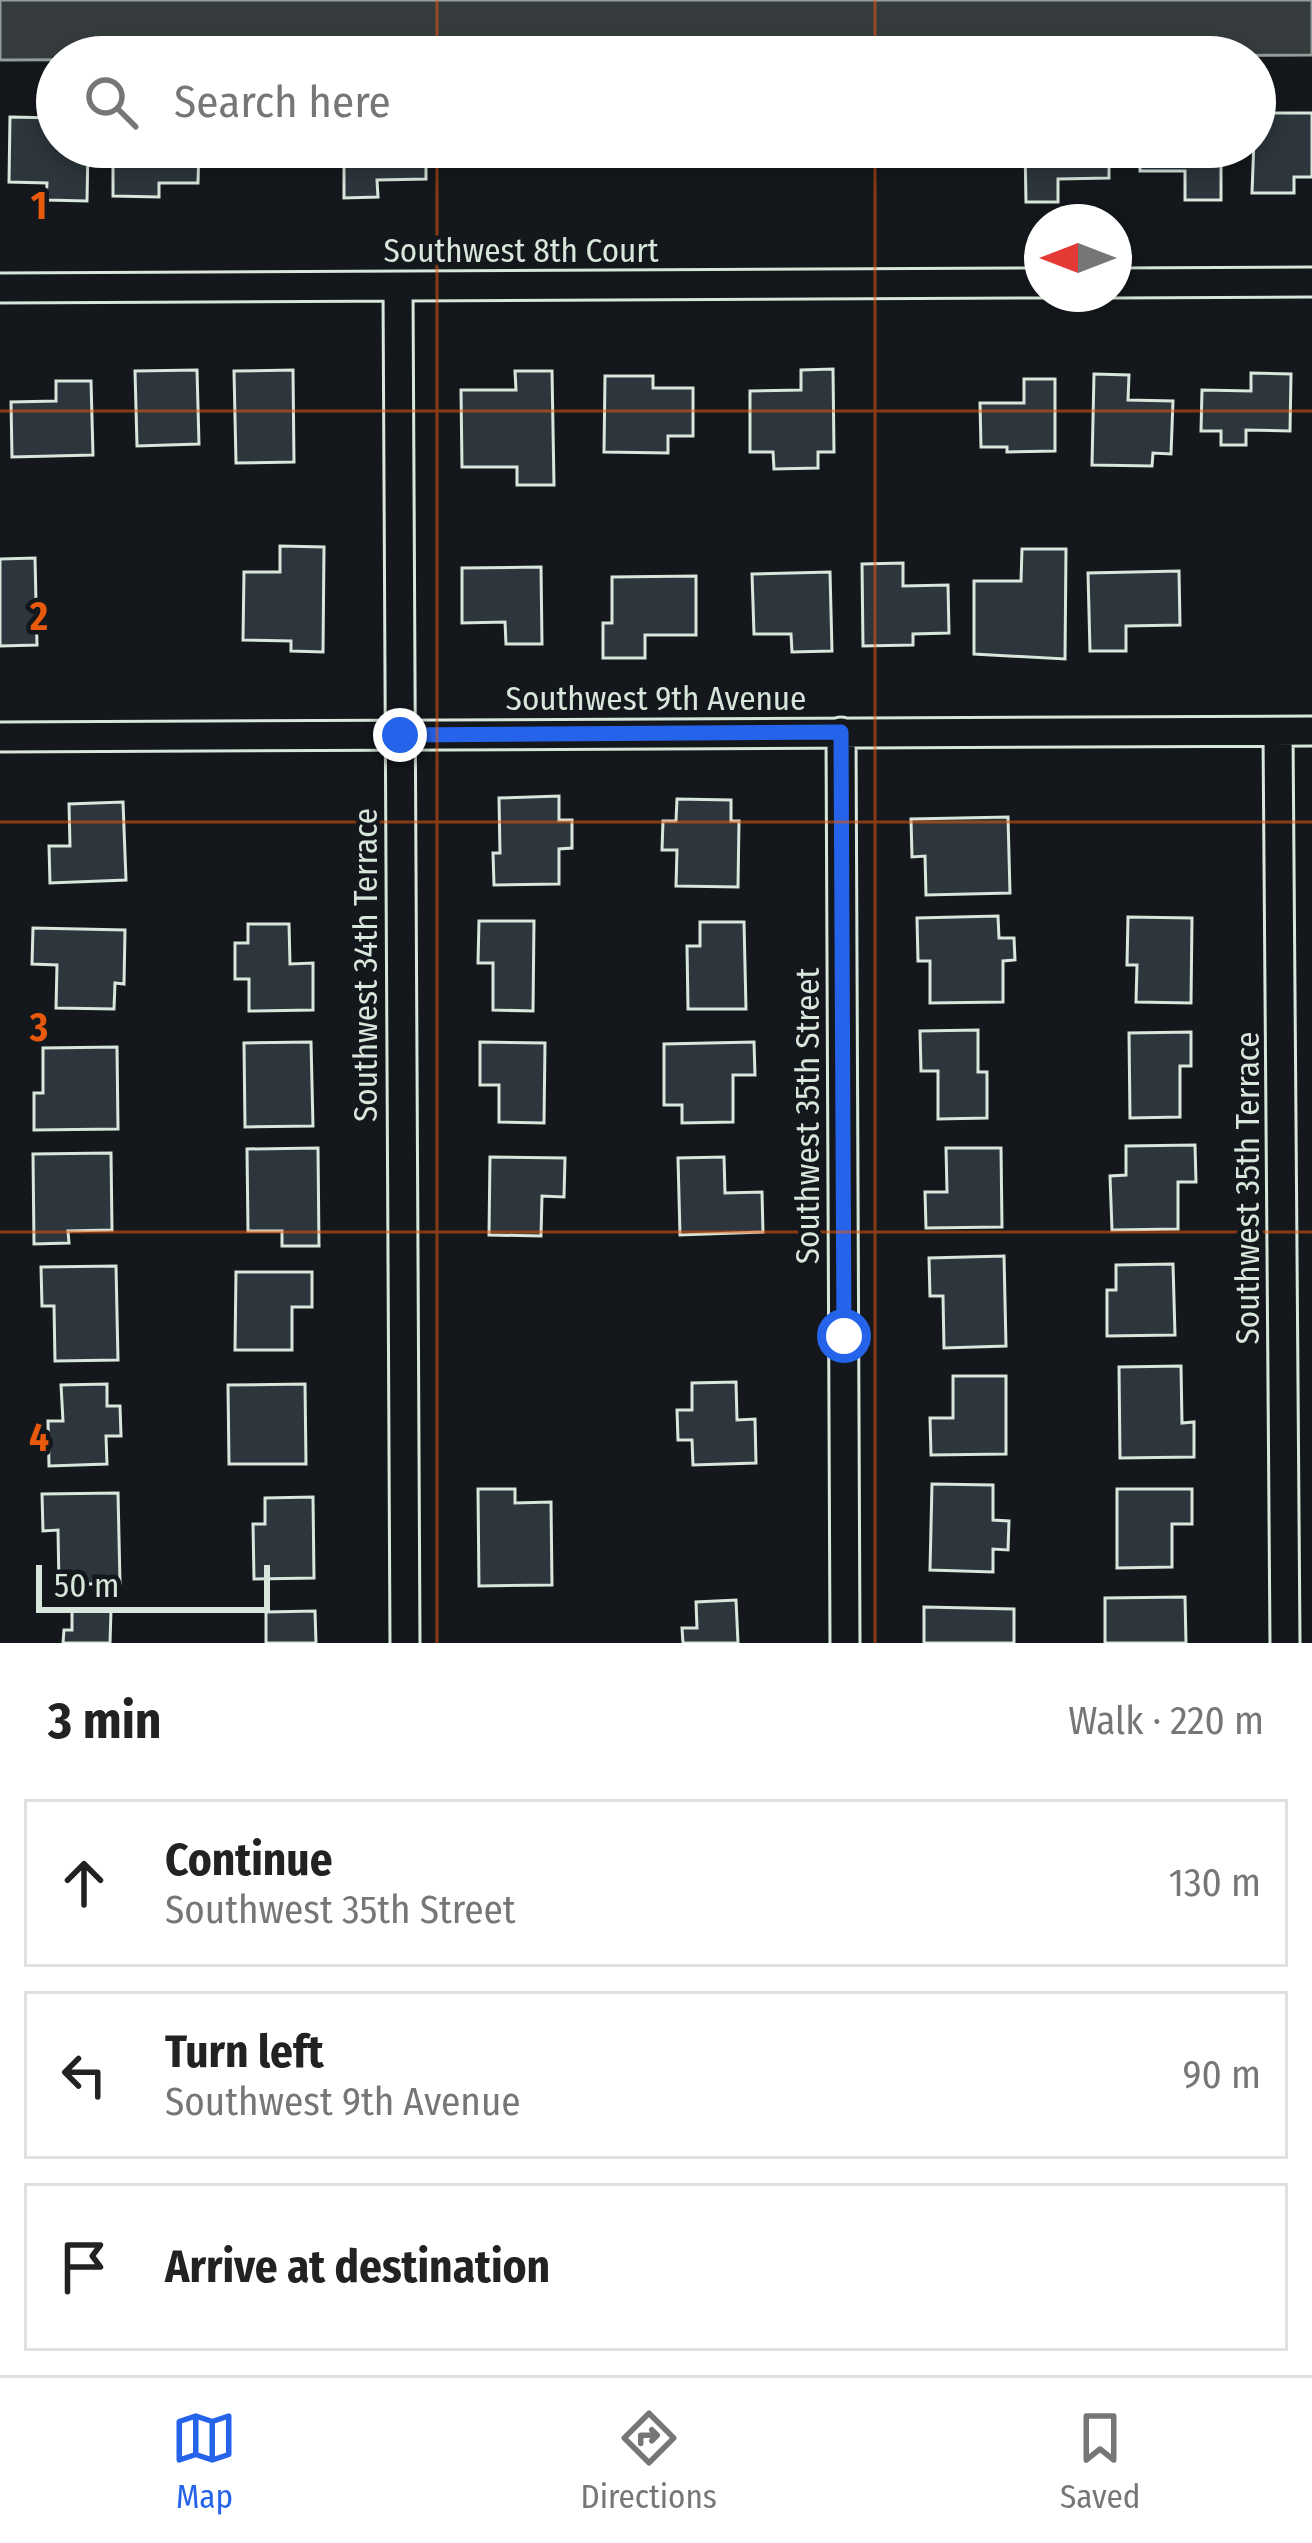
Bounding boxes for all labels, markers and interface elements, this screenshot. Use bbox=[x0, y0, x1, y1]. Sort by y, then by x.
search box bbox=[36, 36, 1276, 168]
icon: search bbox=[78, 69, 144, 135]
text: Search here bbox=[174, 75, 391, 129]
text: 1 bbox=[31, 183, 47, 229]
north arrow bbox=[1024, 204, 1132, 312]
street label: Southwest 8th Court bbox=[383, 231, 659, 271]
text: 2 bbox=[29, 594, 48, 640]
street label: Southwest 9th Avenue bbox=[506, 679, 806, 719]
route end bbox=[373, 708, 427, 762]
street label: Southwest 34th Terrace bbox=[346, 808, 386, 1122]
street label: Southwest 35th Street bbox=[788, 967, 828, 1264]
text: 3 bbox=[29, 1005, 48, 1051]
street label: Southwest 35th Terrace bbox=[1228, 1031, 1268, 1345]
route start bbox=[817, 1309, 871, 1363]
text: 4 bbox=[29, 1415, 49, 1461]
scale bar bbox=[36, 1559, 270, 1612]
text: 50 m bbox=[54, 1566, 119, 1606]
text: 3 min bbox=[48, 1690, 162, 1752]
text: Walk · 220 m bbox=[1068, 1698, 1264, 1744]
text: Continue bbox=[165, 1833, 333, 1887]
icon: ahead bbox=[51, 1850, 117, 1916]
text: 130 m bbox=[1169, 1860, 1261, 1906]
text: Southwest 35th Street bbox=[165, 1887, 516, 1933]
text: Turn left bbox=[165, 2025, 324, 2079]
icon: left bbox=[51, 2042, 117, 2108]
text: 90 m bbox=[1183, 2052, 1261, 2098]
text: Southwest 9th Avenue bbox=[165, 2079, 521, 2125]
icon: arrive bbox=[51, 2234, 117, 2300]
text: Arrive at destination bbox=[165, 2240, 550, 2294]
tab: Map bbox=[171, 2405, 237, 2517]
tab: Directions bbox=[580, 2405, 717, 2517]
tab: Saved bbox=[1060, 2405, 1140, 2517]

